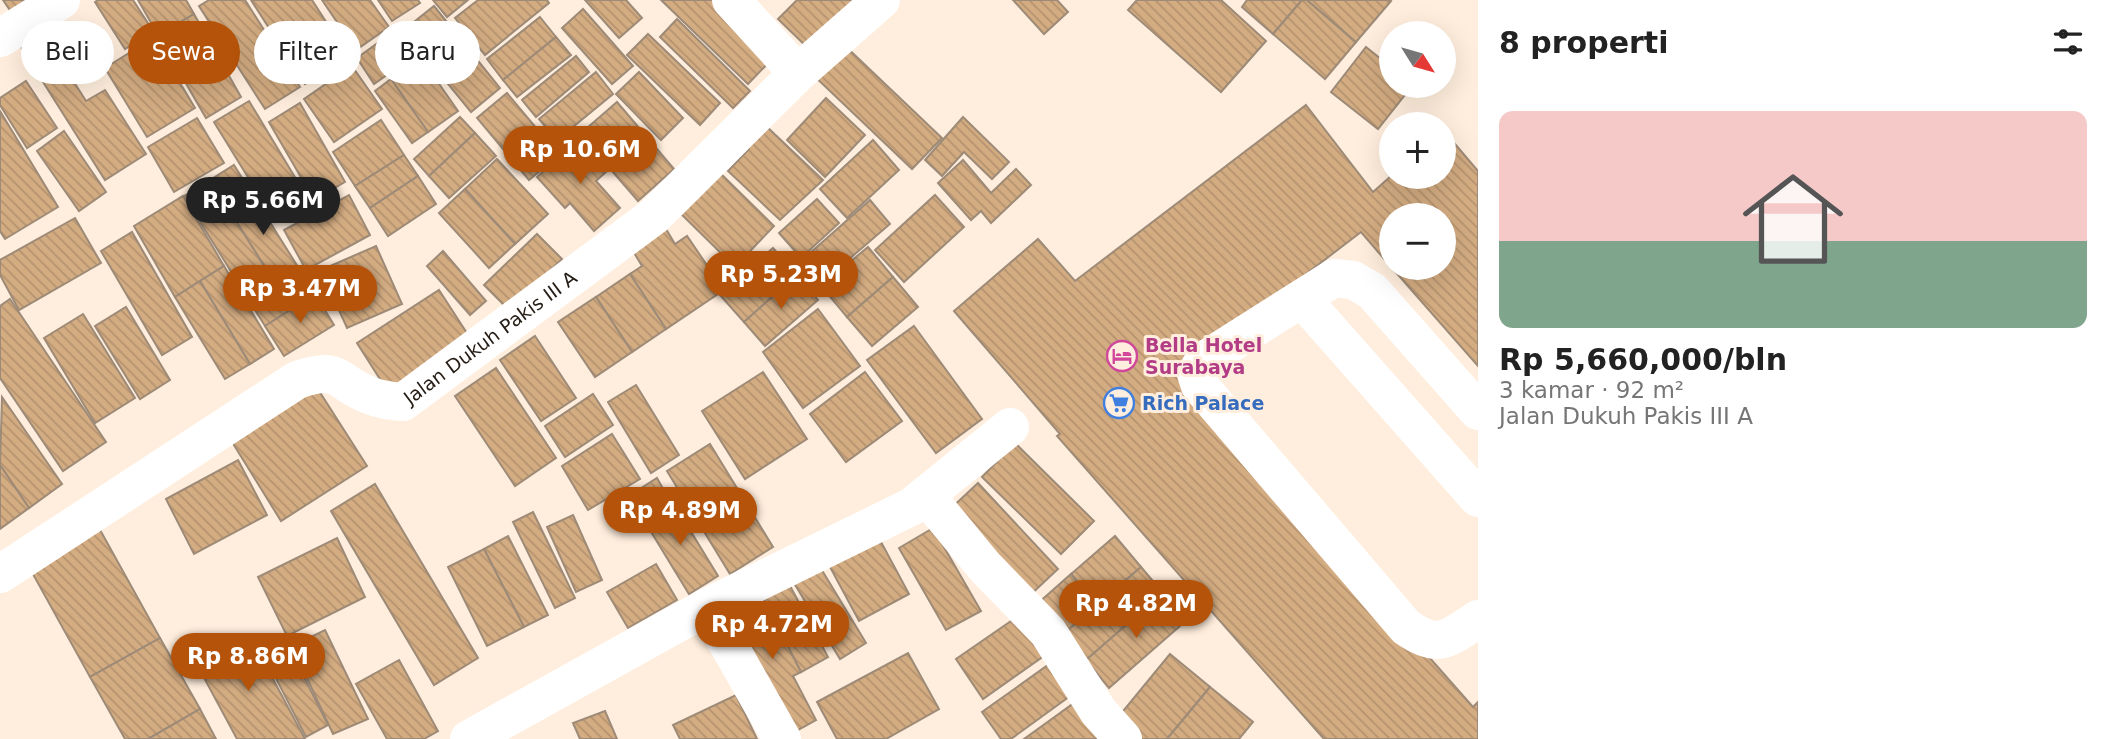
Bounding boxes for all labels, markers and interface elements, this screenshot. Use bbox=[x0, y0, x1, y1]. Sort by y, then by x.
chip: Beli bbox=[21, 21, 114, 84]
chip: Sewa bbox=[128, 21, 240, 84]
chip: Filter bbox=[254, 21, 361, 84]
chip: Baru bbox=[375, 21, 480, 84]
north arrow bbox=[1379, 21, 1456, 98]
map controls bbox=[1379, 21, 1456, 280]
icon: filters bbox=[2049, 23, 2087, 61]
text: 8 properti bbox=[1499, 25, 1668, 60]
button: + bbox=[1379, 112, 1456, 189]
pin: Rp 10.6M bbox=[508, 127, 652, 186]
text: Rp 10.6M bbox=[519, 136, 641, 162]
icon: home bbox=[1730, 156, 1856, 282]
pin: Rp 5.66M bbox=[191, 177, 335, 237]
text: Rp 5.66M bbox=[202, 187, 324, 213]
button: − bbox=[1379, 203, 1456, 280]
pin: Rp 5.23M bbox=[709, 252, 853, 311]
text: Rp 5.23M bbox=[720, 261, 842, 287]
pin: Rp 3.47M bbox=[228, 266, 372, 325]
street label: Jalan Dukuh Pakis III A bbox=[398, 266, 581, 409]
text: Rp 3.47M bbox=[239, 275, 361, 301]
place label: Bella Hotel Surabaya bbox=[1145, 334, 1262, 378]
hotel icon: Bella Hotel Surabaya bbox=[1105, 339, 1139, 373]
text: Rp 5,660,000/bln bbox=[1499, 342, 1787, 377]
text: 3 kamar · 92 m² bbox=[1499, 377, 1684, 403]
supermarket icon: Rich Palace bbox=[1102, 386, 1136, 420]
place label: Rich Palace bbox=[1142, 392, 1264, 414]
text: Jalan Dukuh Pakis III A bbox=[1499, 403, 1753, 429]
pin: Rp 4.89M bbox=[608, 488, 752, 547]
text: Rp 4.89M bbox=[619, 497, 741, 523]
pin: Rp 4.82M bbox=[1064, 580, 1208, 640]
text: Rp 4.82M bbox=[1075, 590, 1197, 616]
pin: Rp 4.72M bbox=[700, 602, 844, 661]
text: Rp 4.72M bbox=[711, 611, 833, 637]
pin: Rp 8.86M bbox=[176, 634, 320, 693]
text: Rp 8.86M bbox=[187, 643, 309, 669]

